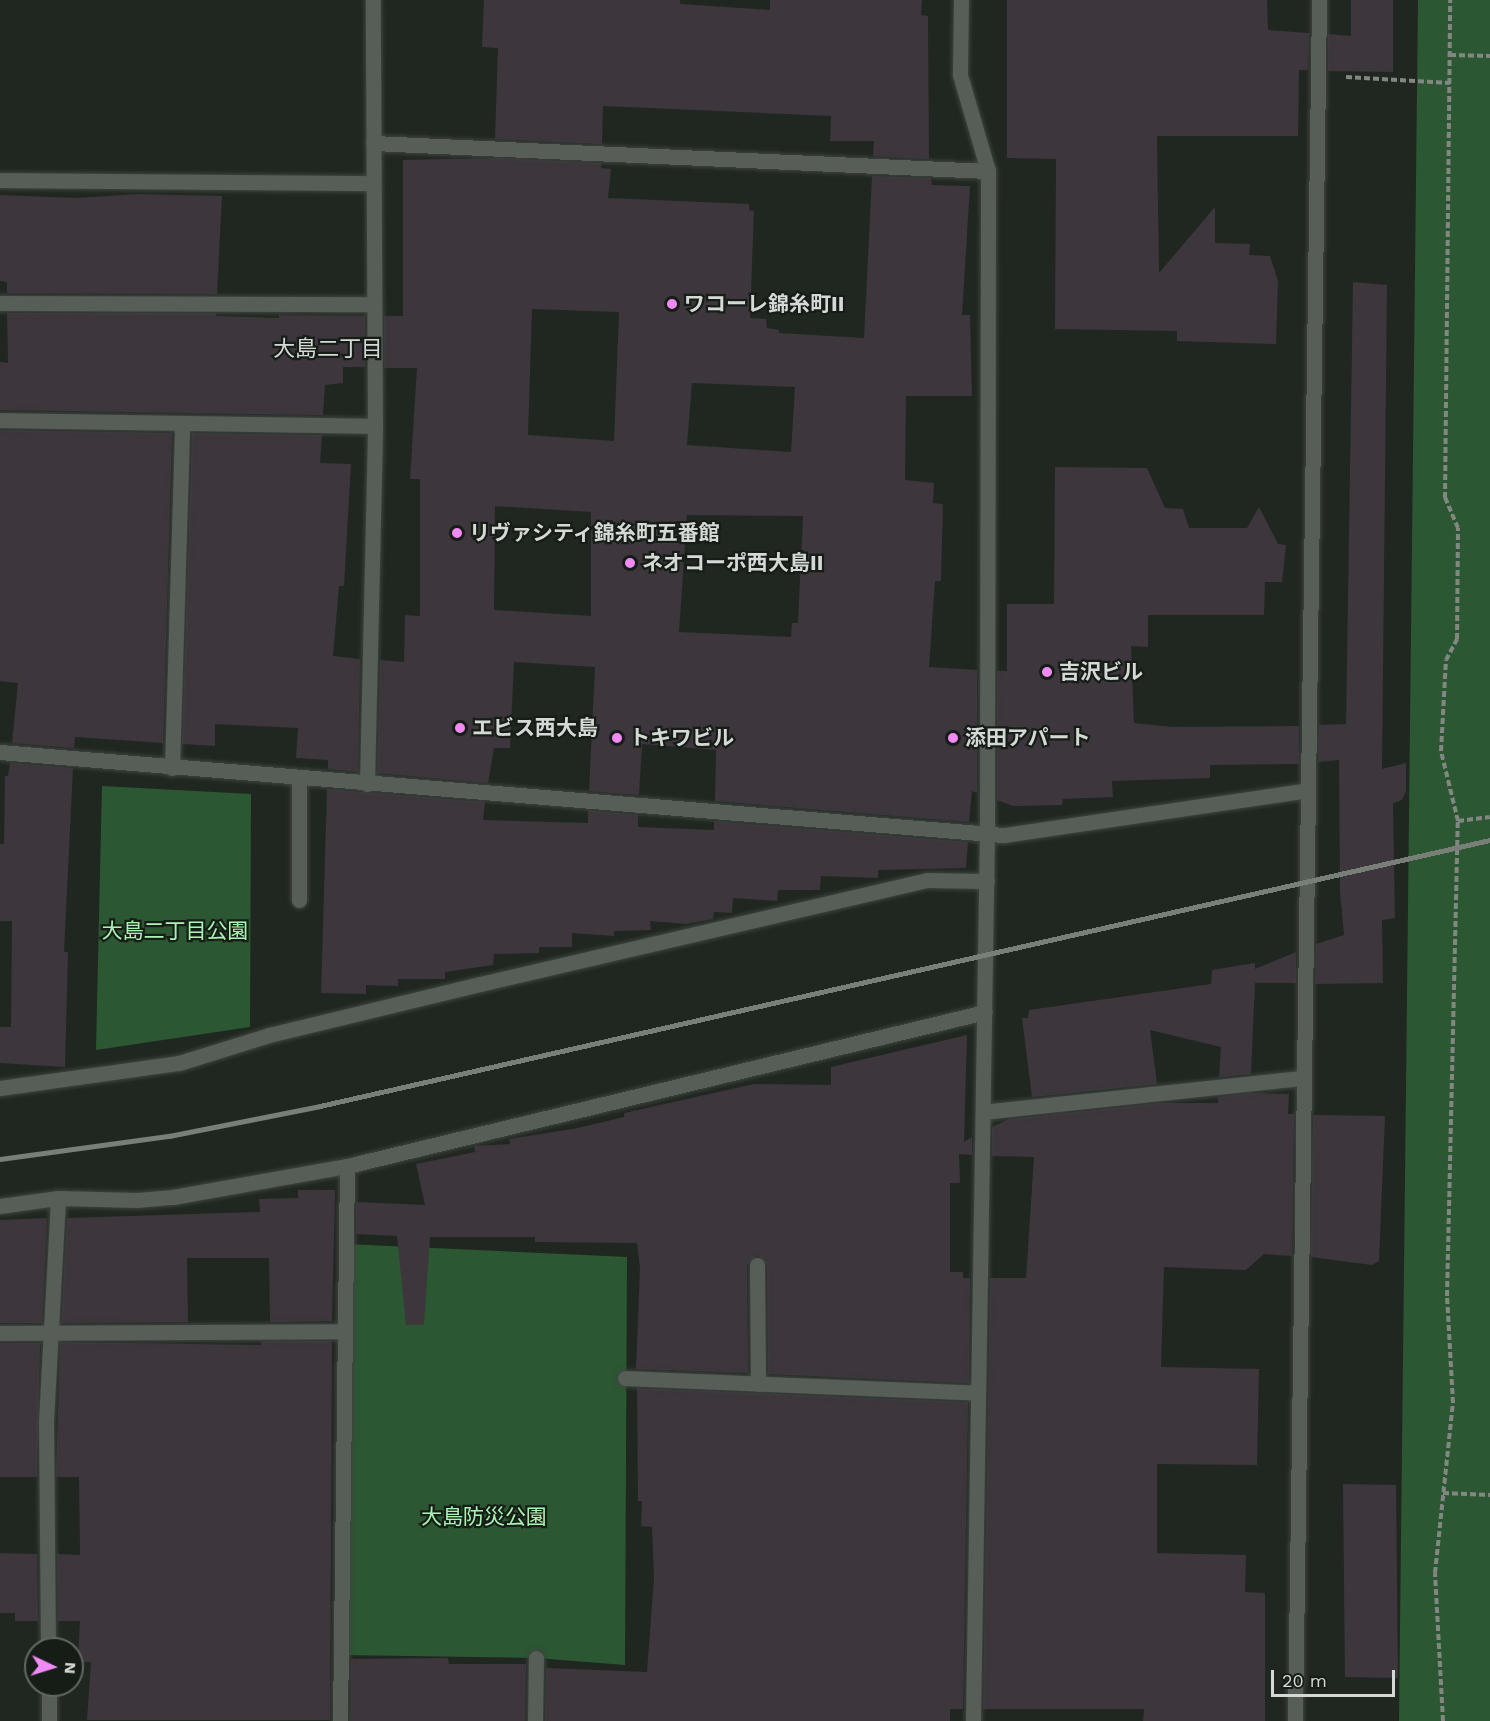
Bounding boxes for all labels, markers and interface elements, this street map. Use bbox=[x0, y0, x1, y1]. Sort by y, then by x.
place label: ワコーレ錦糸町II bbox=[684, 291, 844, 317]
marker: ワコーレ錦糸町II bbox=[665, 297, 679, 311]
district label: 大島二丁目 bbox=[273, 336, 383, 362]
place label: リヴァシティ錦糸町五番館 bbox=[469, 520, 721, 546]
marker: リヴァシティ錦糸町五番館 bbox=[450, 526, 464, 540]
place label: ネオコーポ西大島II bbox=[642, 550, 823, 576]
marker: ネオコーポ西大島II bbox=[623, 556, 637, 570]
place label: 吉沢ビル bbox=[1059, 659, 1143, 685]
marker: 吉沢ビル bbox=[1040, 665, 1054, 679]
place label: エビス西大島 bbox=[472, 715, 598, 741]
marker: エビス西大島 bbox=[453, 721, 467, 735]
place label: トキワビル bbox=[629, 725, 734, 751]
place label: 添田アパート bbox=[965, 725, 1091, 751]
marker: トキワビル bbox=[610, 731, 624, 745]
marker: 添田アパート bbox=[946, 731, 960, 745]
park label: 大島二丁目公園 bbox=[102, 918, 248, 944]
park label: 大島防災公園 bbox=[421, 1504, 547, 1530]
north arrow bbox=[24, 1637, 84, 1697]
scale bar bbox=[1274, 1658, 1398, 1696]
text: N bbox=[61, 1662, 80, 1675]
text: 20 m bbox=[1282, 1670, 1327, 1691]

